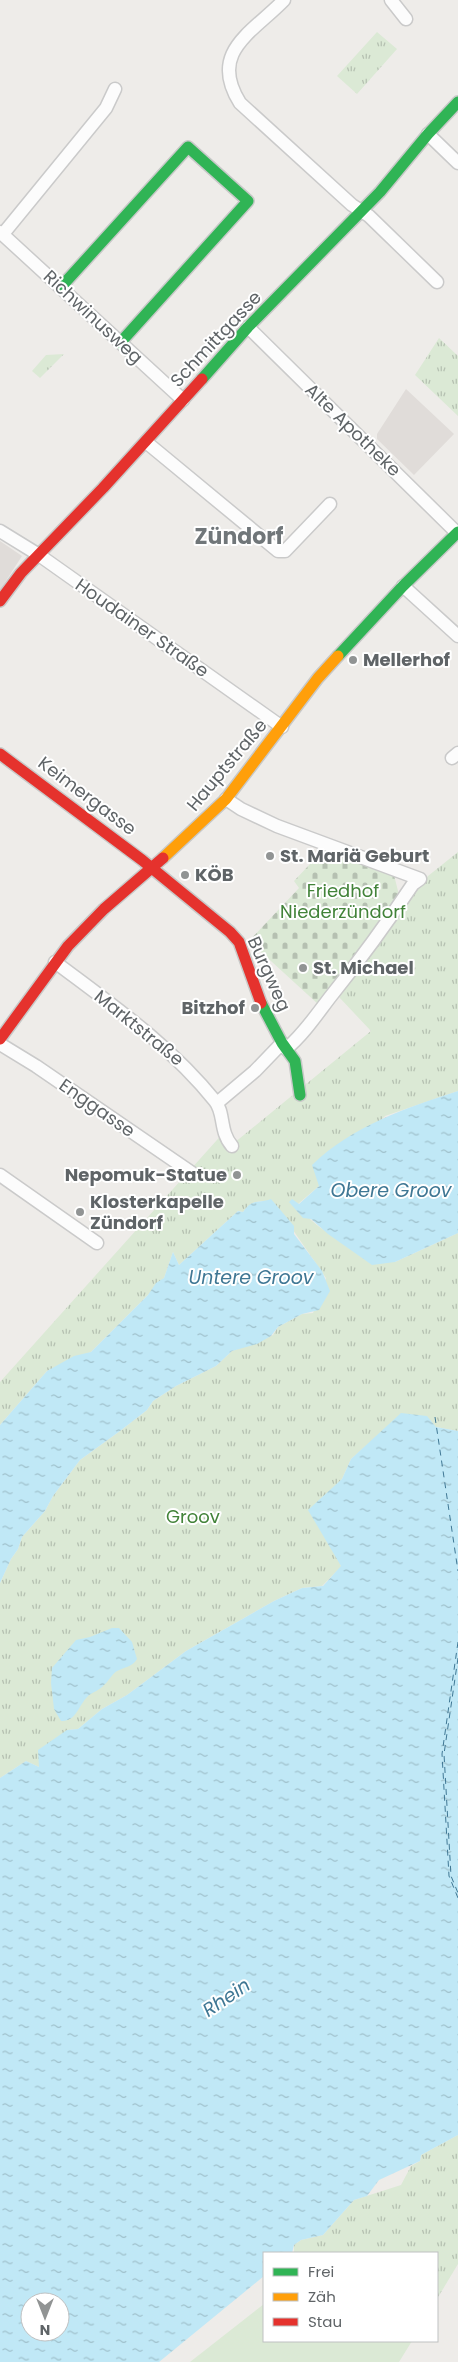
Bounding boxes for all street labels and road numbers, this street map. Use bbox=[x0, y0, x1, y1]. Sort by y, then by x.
street label: Richwinusweg bbox=[38, 264, 149, 369]
street label: Schmittgasse bbox=[164, 285, 267, 392]
street label: Alte Apotheke bbox=[300, 377, 407, 482]
street label: Houdainer Straße bbox=[70, 572, 214, 683]
street label: Hauptstraße bbox=[181, 713, 273, 816]
street label: Keimergasse bbox=[33, 750, 142, 841]
street label: Burgweg bbox=[242, 932, 297, 1015]
street label: Marktstraße bbox=[89, 984, 189, 1071]
street label: Enggasse bbox=[54, 1072, 140, 1143]

